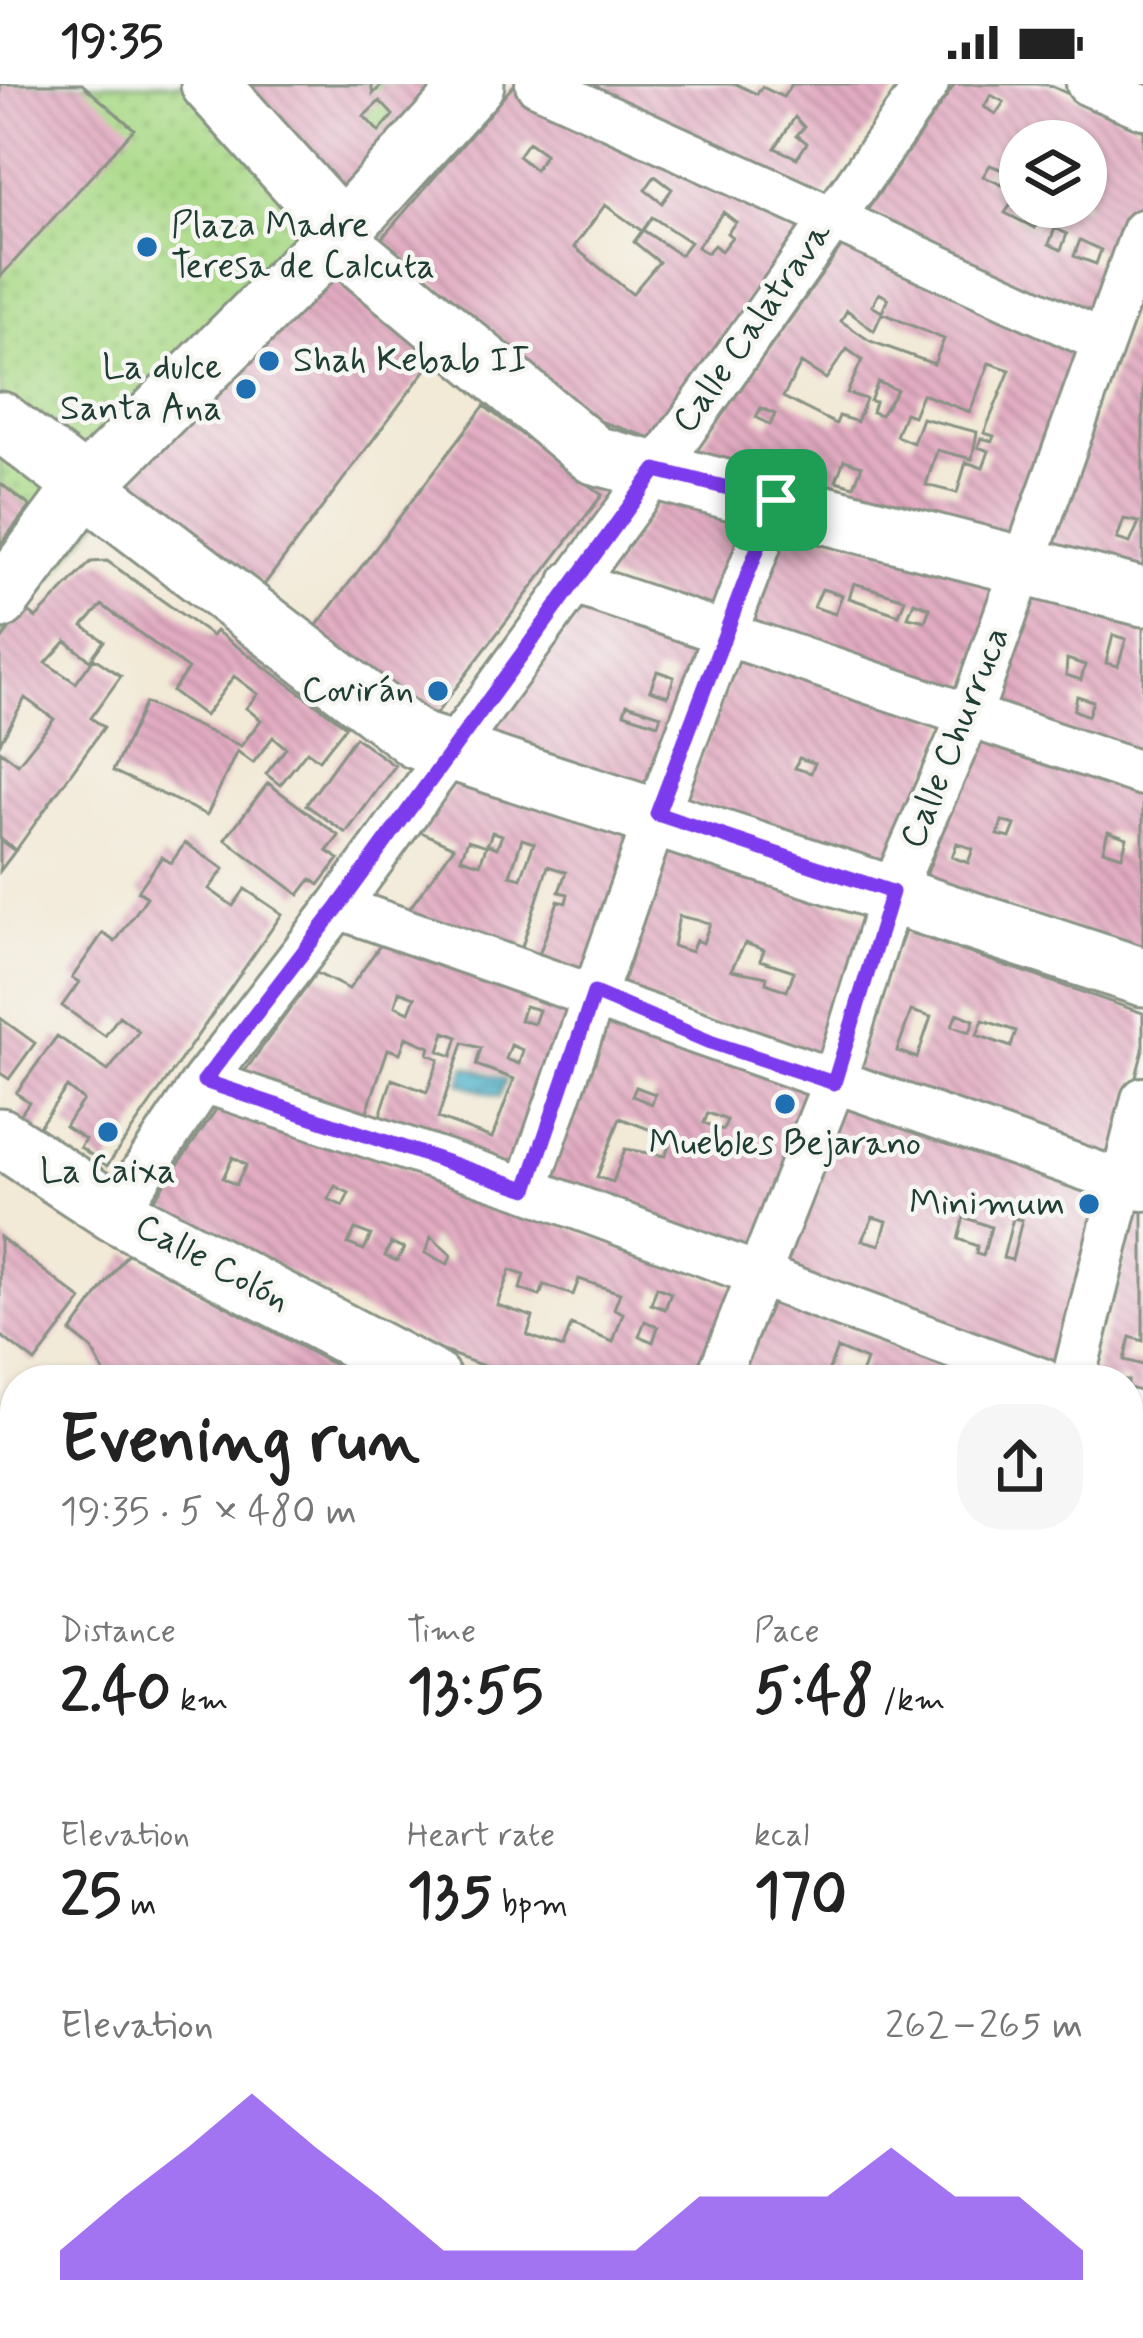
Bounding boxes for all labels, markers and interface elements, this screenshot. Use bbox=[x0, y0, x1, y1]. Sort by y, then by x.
text: 19:35 bbox=[60, 13, 163, 72]
map controls bbox=[999, 120, 1107, 228]
button: layers bbox=[999, 120, 1107, 228]
place label: Plaza Madre Teresa de Calcuta bbox=[171, 203, 435, 291]
street label: Calle Calatrava bbox=[663, 213, 844, 443]
marker: Plaza Madre Teresa de Calcuta bbox=[134, 234, 160, 260]
place label: Shah Kebab II bbox=[293, 338, 530, 385]
place label: La dulce Santa Ana bbox=[60, 345, 222, 433]
marker: Shah Kebab II bbox=[256, 348, 282, 374]
marker: La dulce Santa Ana bbox=[233, 376, 259, 402]
pin bbox=[725, 449, 827, 551]
icon: arrive bbox=[743, 467, 809, 533]
street label: Calle Churruca bbox=[890, 620, 1022, 856]
place label: Covirán bbox=[302, 668, 414, 715]
marker: Covirán bbox=[425, 678, 451, 704]
marker: Muebles Bejarano bbox=[772, 1091, 798, 1117]
marker: La Caixa bbox=[95, 1119, 121, 1145]
place label: Muebles Bejarano bbox=[649, 1121, 921, 1168]
place label: La Caixa bbox=[40, 1149, 176, 1196]
place label: Minimum bbox=[909, 1181, 1065, 1228]
marker: Minimum bbox=[1076, 1191, 1102, 1217]
street label: Calle Colón bbox=[126, 1204, 298, 1324]
text: Evening run bbox=[60, 1399, 420, 1485]
button: share bbox=[957, 1404, 1083, 1530]
text: 19:35 · 5 × 480 m bbox=[60, 1487, 357, 1538]
text: Distance bbox=[60, 1610, 176, 1654]
text: Time bbox=[407, 1610, 476, 1654]
text: Pace bbox=[754, 1610, 820, 1654]
text: 2.40 bbox=[60, 1654, 171, 1733]
text: 13:55 bbox=[407, 1654, 543, 1733]
text: 5:48 bbox=[754, 1654, 874, 1733]
text: km bbox=[171, 1679, 228, 1723]
text: /km bbox=[874, 1679, 945, 1723]
text: Elevation bbox=[60, 1814, 190, 1858]
text: Heart rate bbox=[407, 1814, 555, 1858]
text: kcal bbox=[754, 1814, 809, 1858]
text: 25 bbox=[60, 1858, 121, 1937]
text: 135 bbox=[407, 1858, 493, 1937]
text: 170 bbox=[754, 1858, 847, 1937]
text: m bbox=[121, 1883, 157, 1927]
text: bpm bbox=[493, 1883, 568, 1927]
text: Elevation bbox=[60, 2001, 214, 2052]
text: 262–265 m bbox=[885, 2001, 1083, 2052]

